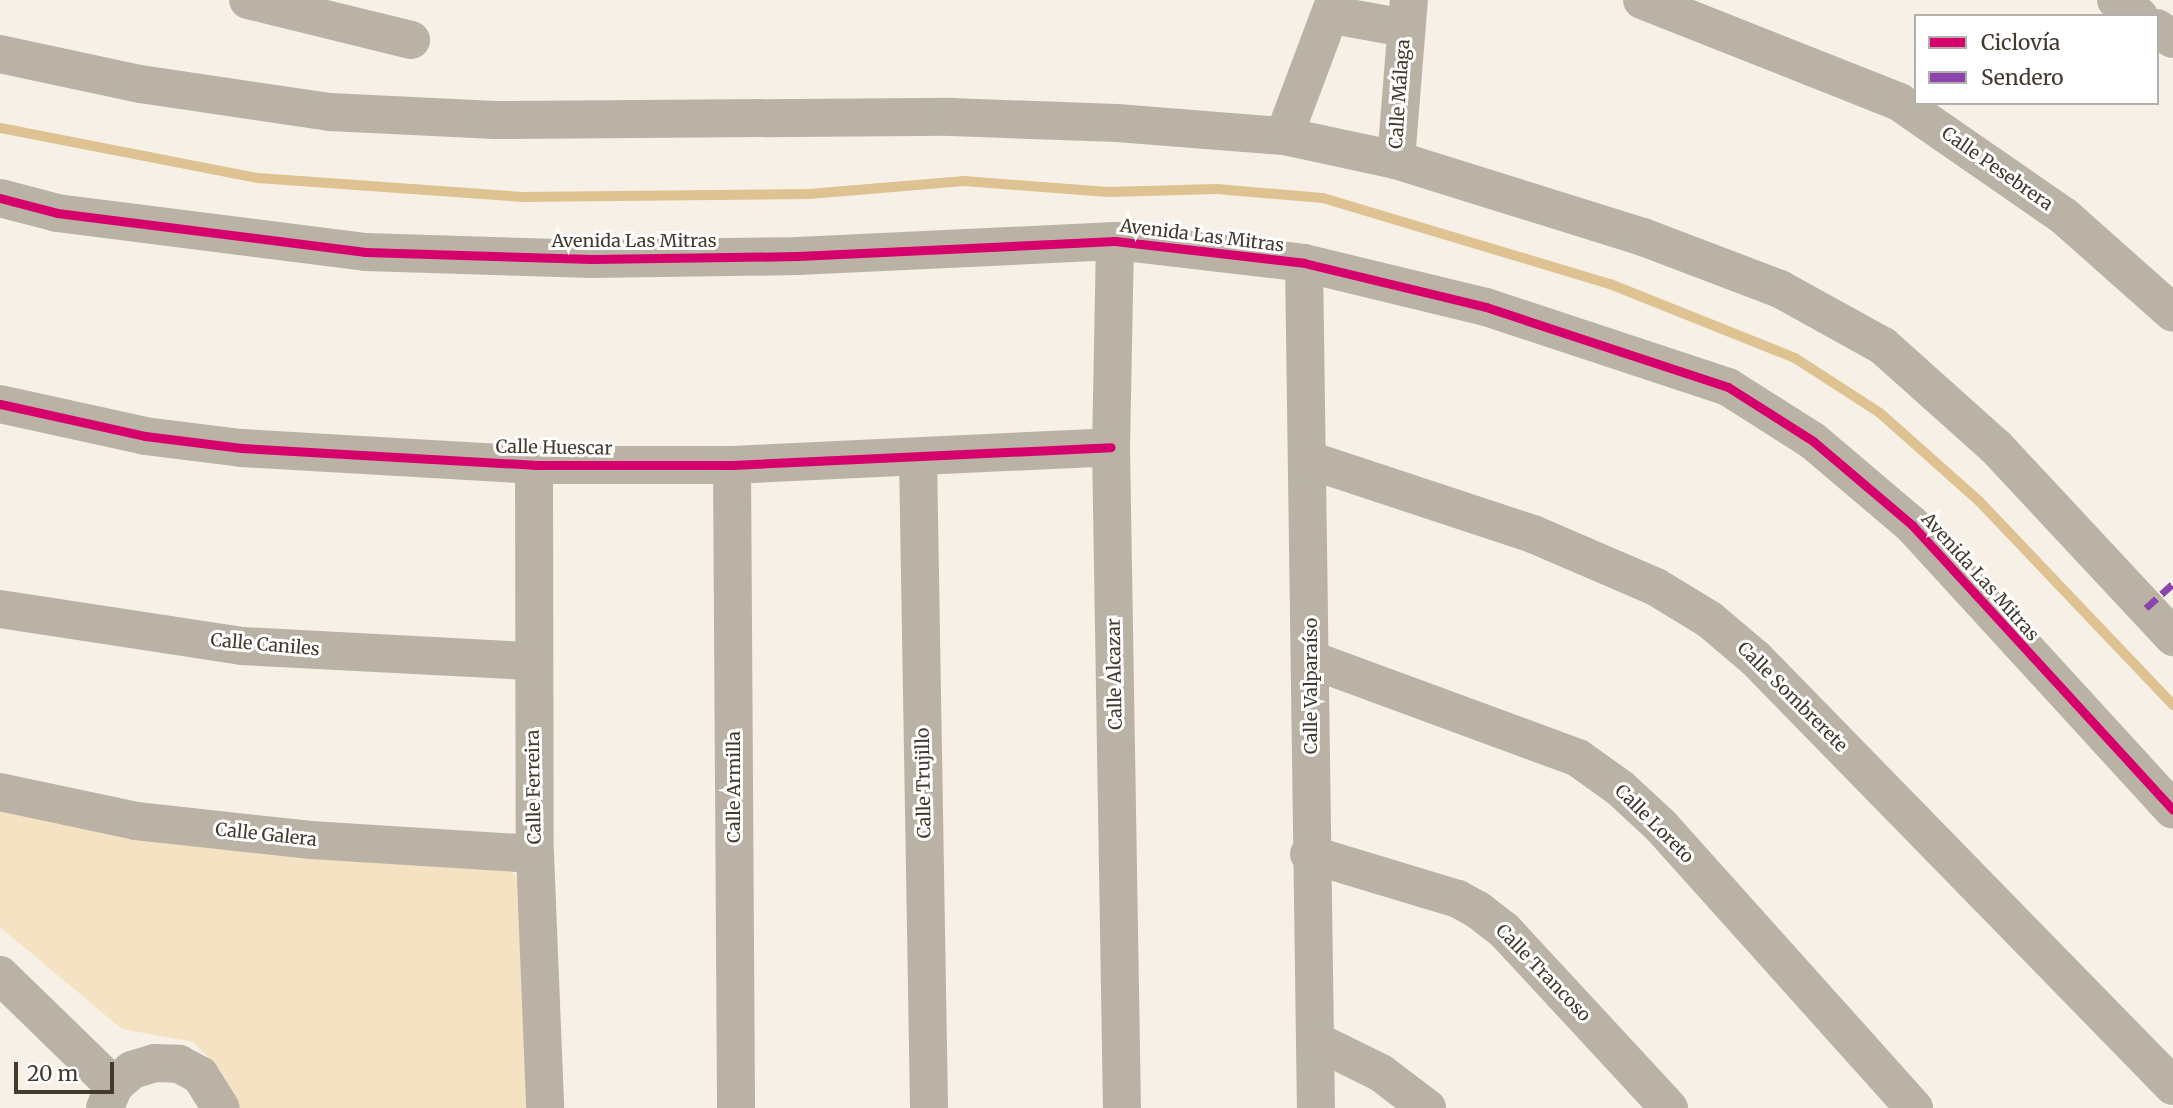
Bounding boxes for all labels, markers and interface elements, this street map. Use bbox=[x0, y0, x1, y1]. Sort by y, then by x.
legend bbox=[1914, 14, 2159, 105]
text: Ciclovía bbox=[1981, 29, 2060, 56]
street label: Calle Málaga bbox=[1385, 38, 1415, 150]
text: Sendero bbox=[1981, 64, 2064, 91]
street label: Calle Pesebrera bbox=[1937, 123, 2057, 215]
street label: Avenida Las Mitras bbox=[1119, 215, 1285, 257]
street label: Avenida Las Mitras bbox=[551, 230, 717, 252]
street label: Calle Huescar bbox=[495, 436, 613, 460]
street label: Avenida Las Mitras bbox=[1917, 508, 2043, 646]
street label: Calle Alcazar bbox=[1103, 618, 1127, 730]
street label: Calle Valparaíso bbox=[1300, 618, 1322, 754]
street label: Calle Caniles bbox=[209, 629, 321, 661]
street label: Calle Sombrerete bbox=[1733, 638, 1851, 756]
street label: Calle Trujillo bbox=[912, 727, 936, 839]
street label: Calle Ferreira bbox=[522, 729, 546, 845]
street label: Calle Armilla bbox=[723, 731, 745, 843]
street label: Calle Loreto bbox=[1610, 780, 1698, 868]
street label: Calle Galera bbox=[214, 819, 318, 851]
street label: Calle Trancoso bbox=[1491, 920, 1595, 1026]
scale bar bbox=[18, 1048, 117, 1092]
text: 20 m bbox=[27, 1060, 78, 1087]

